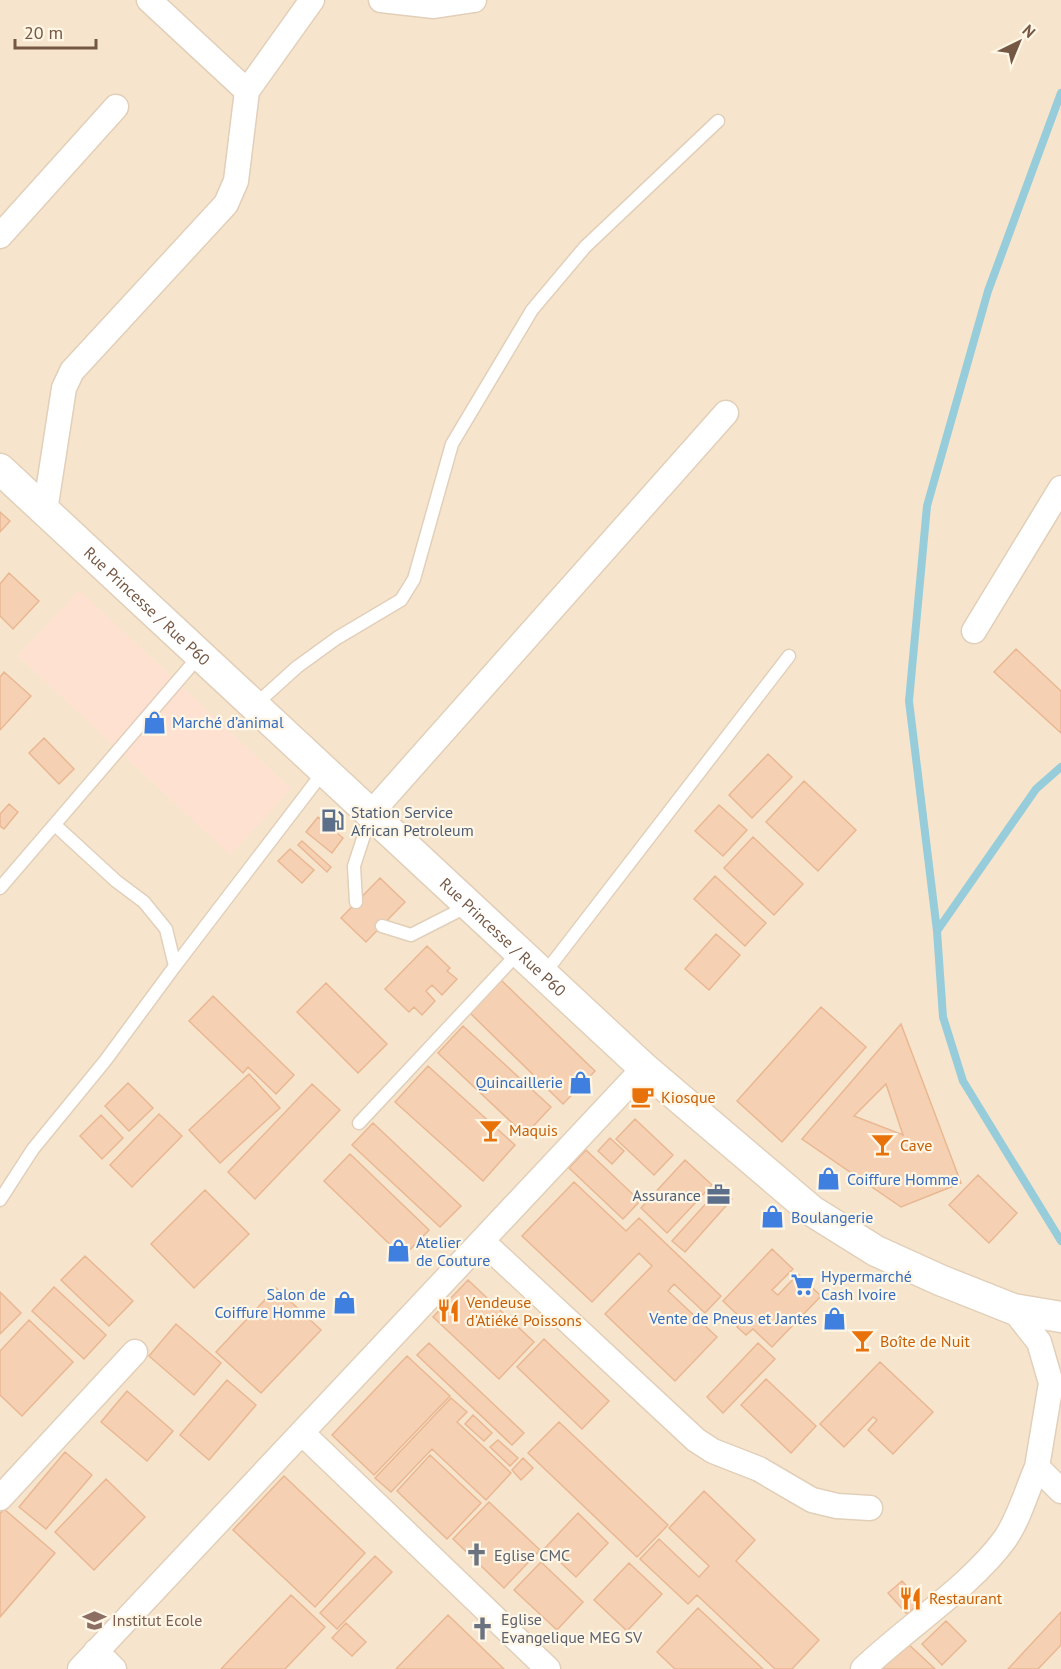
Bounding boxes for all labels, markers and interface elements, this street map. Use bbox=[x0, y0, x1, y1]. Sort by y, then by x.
scale bar bbox=[15, 12, 96, 50]
north arrow bbox=[989, 12, 1049, 72]
text: N bbox=[1019, 20, 1040, 42]
text: 20 m bbox=[24, 21, 63, 44]
street label: Rue Princesse / Rue P60 bbox=[80, 542, 215, 670]
shop icon: Marché d’animal bbox=[141, 709, 167, 735]
place label: Marché d’animal bbox=[172, 712, 284, 732]
place label: Station Service African Petroleum bbox=[351, 802, 474, 840]
fuel station icon: Station Service African Petroleum bbox=[320, 808, 346, 834]
street label: Rue Princesse / Rue P60 bbox=[436, 873, 570, 1001]
shop icon: Quincaillerie bbox=[568, 1069, 594, 1095]
place label: Quincaillerie bbox=[476, 1072, 563, 1092]
cafe icon: Kiosque bbox=[630, 1084, 656, 1110]
place label: Kiosque bbox=[661, 1087, 716, 1107]
bar icon: Maquis bbox=[478, 1117, 504, 1143]
place label: Maquis bbox=[509, 1120, 558, 1140]
bar icon: Cave bbox=[869, 1132, 895, 1158]
place label: Cave bbox=[900, 1135, 932, 1155]
shop icon: Coiffure Homme bbox=[816, 1166, 842, 1192]
place label: Coiffure Homme bbox=[847, 1169, 959, 1189]
office icon: Assurance bbox=[706, 1182, 732, 1208]
place label: Assurance bbox=[632, 1185, 701, 1205]
shop icon: Boulangerie bbox=[760, 1204, 786, 1230]
place label: Boulangerie bbox=[791, 1207, 873, 1227]
place label: Atelier de Couture bbox=[416, 1232, 490, 1270]
shop icon: Atelier de Couture bbox=[385, 1238, 411, 1264]
place label: Hypermarché Cash Ivoire bbox=[821, 1266, 912, 1304]
supermarket icon: Hypermarché Cash Ivoire bbox=[790, 1272, 816, 1298]
place label: Salon de Coiffure Homme bbox=[214, 1284, 326, 1322]
shop icon: Salon de Coiffure Homme bbox=[331, 1290, 357, 1316]
place label: Vendeuse d'Atiéké Poissons bbox=[465, 1292, 582, 1330]
restaurant icon: Vendeuse d'Atiéké Poissons bbox=[435, 1298, 461, 1324]
shop icon: Vente de Pneus et Jantes bbox=[822, 1305, 848, 1331]
place label: Vente de Pneus et Jantes bbox=[648, 1308, 817, 1328]
bar icon: Boîte de Nuit bbox=[849, 1328, 875, 1354]
place label: Boîte de Nuit bbox=[880, 1331, 971, 1351]
church icon: Eglise CMC bbox=[463, 1542, 489, 1568]
place label: Eglise CMC bbox=[494, 1545, 570, 1565]
restaurant icon: Restaurant bbox=[898, 1585, 924, 1611]
place label: Restaurant bbox=[929, 1588, 1003, 1608]
school or university icon: Institut Ecole bbox=[81, 1607, 107, 1633]
place label: Eglise Evangelique MEG SV bbox=[501, 1609, 643, 1647]
place label: Institut Ecole bbox=[112, 1610, 202, 1630]
church icon: Eglise Evangelique MEG SV bbox=[470, 1615, 496, 1641]

